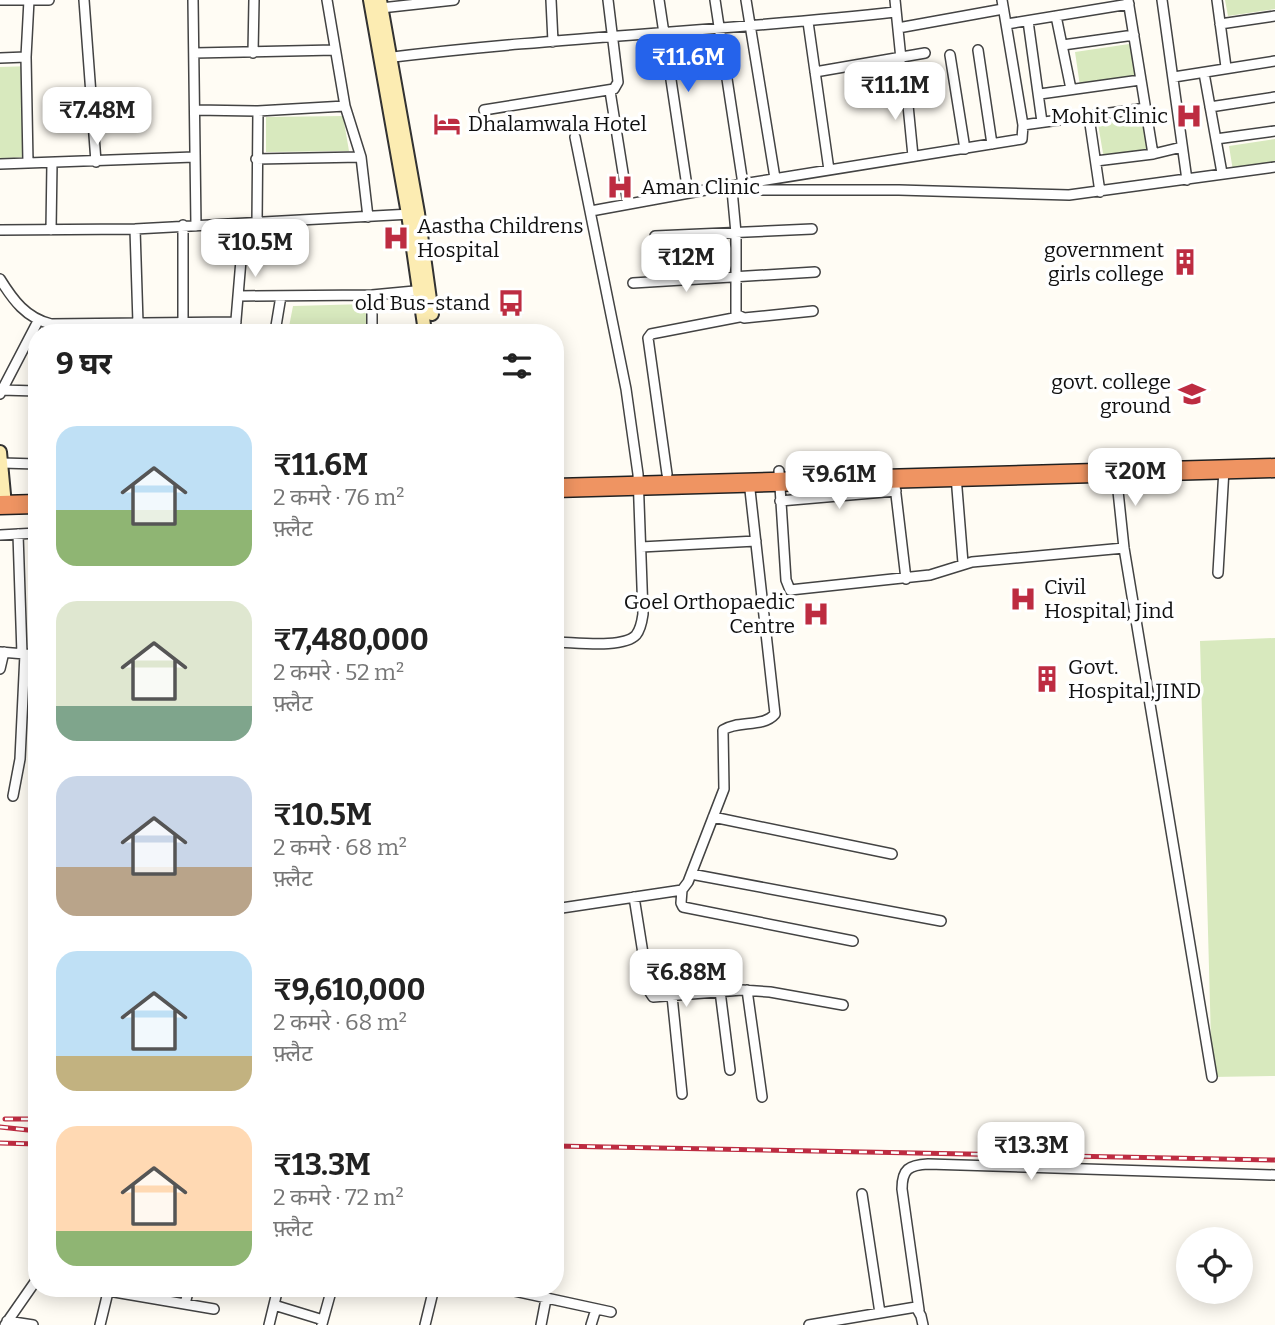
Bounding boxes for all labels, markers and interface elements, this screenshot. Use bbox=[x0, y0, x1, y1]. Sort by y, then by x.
pin: ₹11.6M bbox=[631, 34, 745, 94]
text: ₹11.6M bbox=[652, 43, 724, 71]
pin: ₹11.1M bbox=[838, 62, 952, 122]
text: ₹11.1M bbox=[860, 71, 930, 99]
pin: ₹7.48M bbox=[40, 88, 154, 147]
text: ₹7.48M bbox=[59, 96, 135, 124]
hospital icon: Mohit Clinic bbox=[1174, 101, 1204, 131]
place label: Mohit Clinic bbox=[1051, 103, 1168, 129]
hotel icon: Dhalamwala Hotel bbox=[432, 109, 462, 139]
place label: Dhalamwala Hotel bbox=[468, 111, 647, 137]
hospital icon: Aman Clinic bbox=[605, 172, 635, 202]
place label: Aman Clinic bbox=[641, 174, 760, 200]
place label: Aastha Childrens Hospital bbox=[417, 213, 583, 263]
pin: ₹10.5M bbox=[198, 219, 312, 279]
hospital icon: Aastha Childrens Hospital bbox=[381, 223, 411, 253]
text: ₹10.5M bbox=[217, 228, 293, 256]
pin: ₹12M bbox=[645, 234, 727, 294]
place label: government girls college bbox=[1044, 237, 1164, 287]
text: ₹12M bbox=[657, 243, 715, 271]
building icon: government girls college bbox=[1170, 247, 1200, 277]
bus stop icon: old Bus-stand bbox=[496, 288, 526, 318]
place label: old Bus-stand bbox=[355, 290, 490, 316]
text: 9 घर bbox=[56, 346, 112, 382]
icon: filters bbox=[498, 347, 536, 385]
place label: govt. college ground bbox=[1051, 369, 1171, 419]
school or university icon: govt. college ground bbox=[1177, 379, 1207, 409]
text: ₹11.6M bbox=[273, 447, 368, 483]
pin: ₹20M bbox=[1094, 448, 1176, 508]
pin: ₹9.61M bbox=[782, 452, 896, 511]
icon: home bbox=[112, 454, 196, 538]
text: ₹20M bbox=[1104, 457, 1166, 485]
text: ₹9.61M bbox=[802, 460, 876, 488]
text: 2 कमरे · 76 m² bbox=[273, 483, 404, 511]
text: फ़्लैट bbox=[273, 514, 313, 542]
place label: Civil Hospital, Jind bbox=[1044, 574, 1174, 624]
hospital icon: Civil Hospital, Jind bbox=[1008, 584, 1038, 614]
place label: Goel Orthopaedic Centre bbox=[624, 589, 795, 639]
hospital icon: Goel Orthopaedic Centre bbox=[801, 599, 831, 629]
text: ₹7,480,000 bbox=[273, 622, 429, 658]
icon: home bbox=[112, 629, 196, 713]
place label: Govt. Hospital,JIND bbox=[1068, 654, 1201, 704]
text: 2 कमरे · 52 m² bbox=[273, 658, 404, 686]
building icon: Govt. Hospital,JIND bbox=[1032, 664, 1062, 694]
text: फ़्लैट bbox=[273, 689, 313, 717]
text: ₹10.5M bbox=[273, 797, 372, 833]
icon: home bbox=[112, 804, 196, 888]
text: 2 कमरे · 68 m² bbox=[273, 833, 407, 861]
text: फ़्लैट bbox=[273, 864, 313, 892]
pin: ₹6.88M bbox=[629, 950, 743, 1009]
text: ₹6.88M bbox=[646, 958, 726, 986]
text: ₹9,610,000 bbox=[273, 972, 426, 1008]
icon: home bbox=[112, 979, 196, 1063]
text: 2 कमरे · 68 m² bbox=[273, 1008, 407, 1036]
text: फ़्लैट bbox=[273, 1039, 313, 1067]
pin: ₹13.3M bbox=[974, 1122, 1088, 1182]
text: ₹13.3M bbox=[994, 1131, 1068, 1159]
text: ₹13.3M bbox=[273, 1147, 371, 1183]
icon: home bbox=[112, 1154, 196, 1238]
text: 2 कमरे · 72 m² bbox=[273, 1183, 404, 1211]
text: फ़्लैट bbox=[273, 1214, 313, 1242]
map controls bbox=[1176, 1227, 1253, 1304]
button: locate bbox=[1176, 1227, 1253, 1304]

